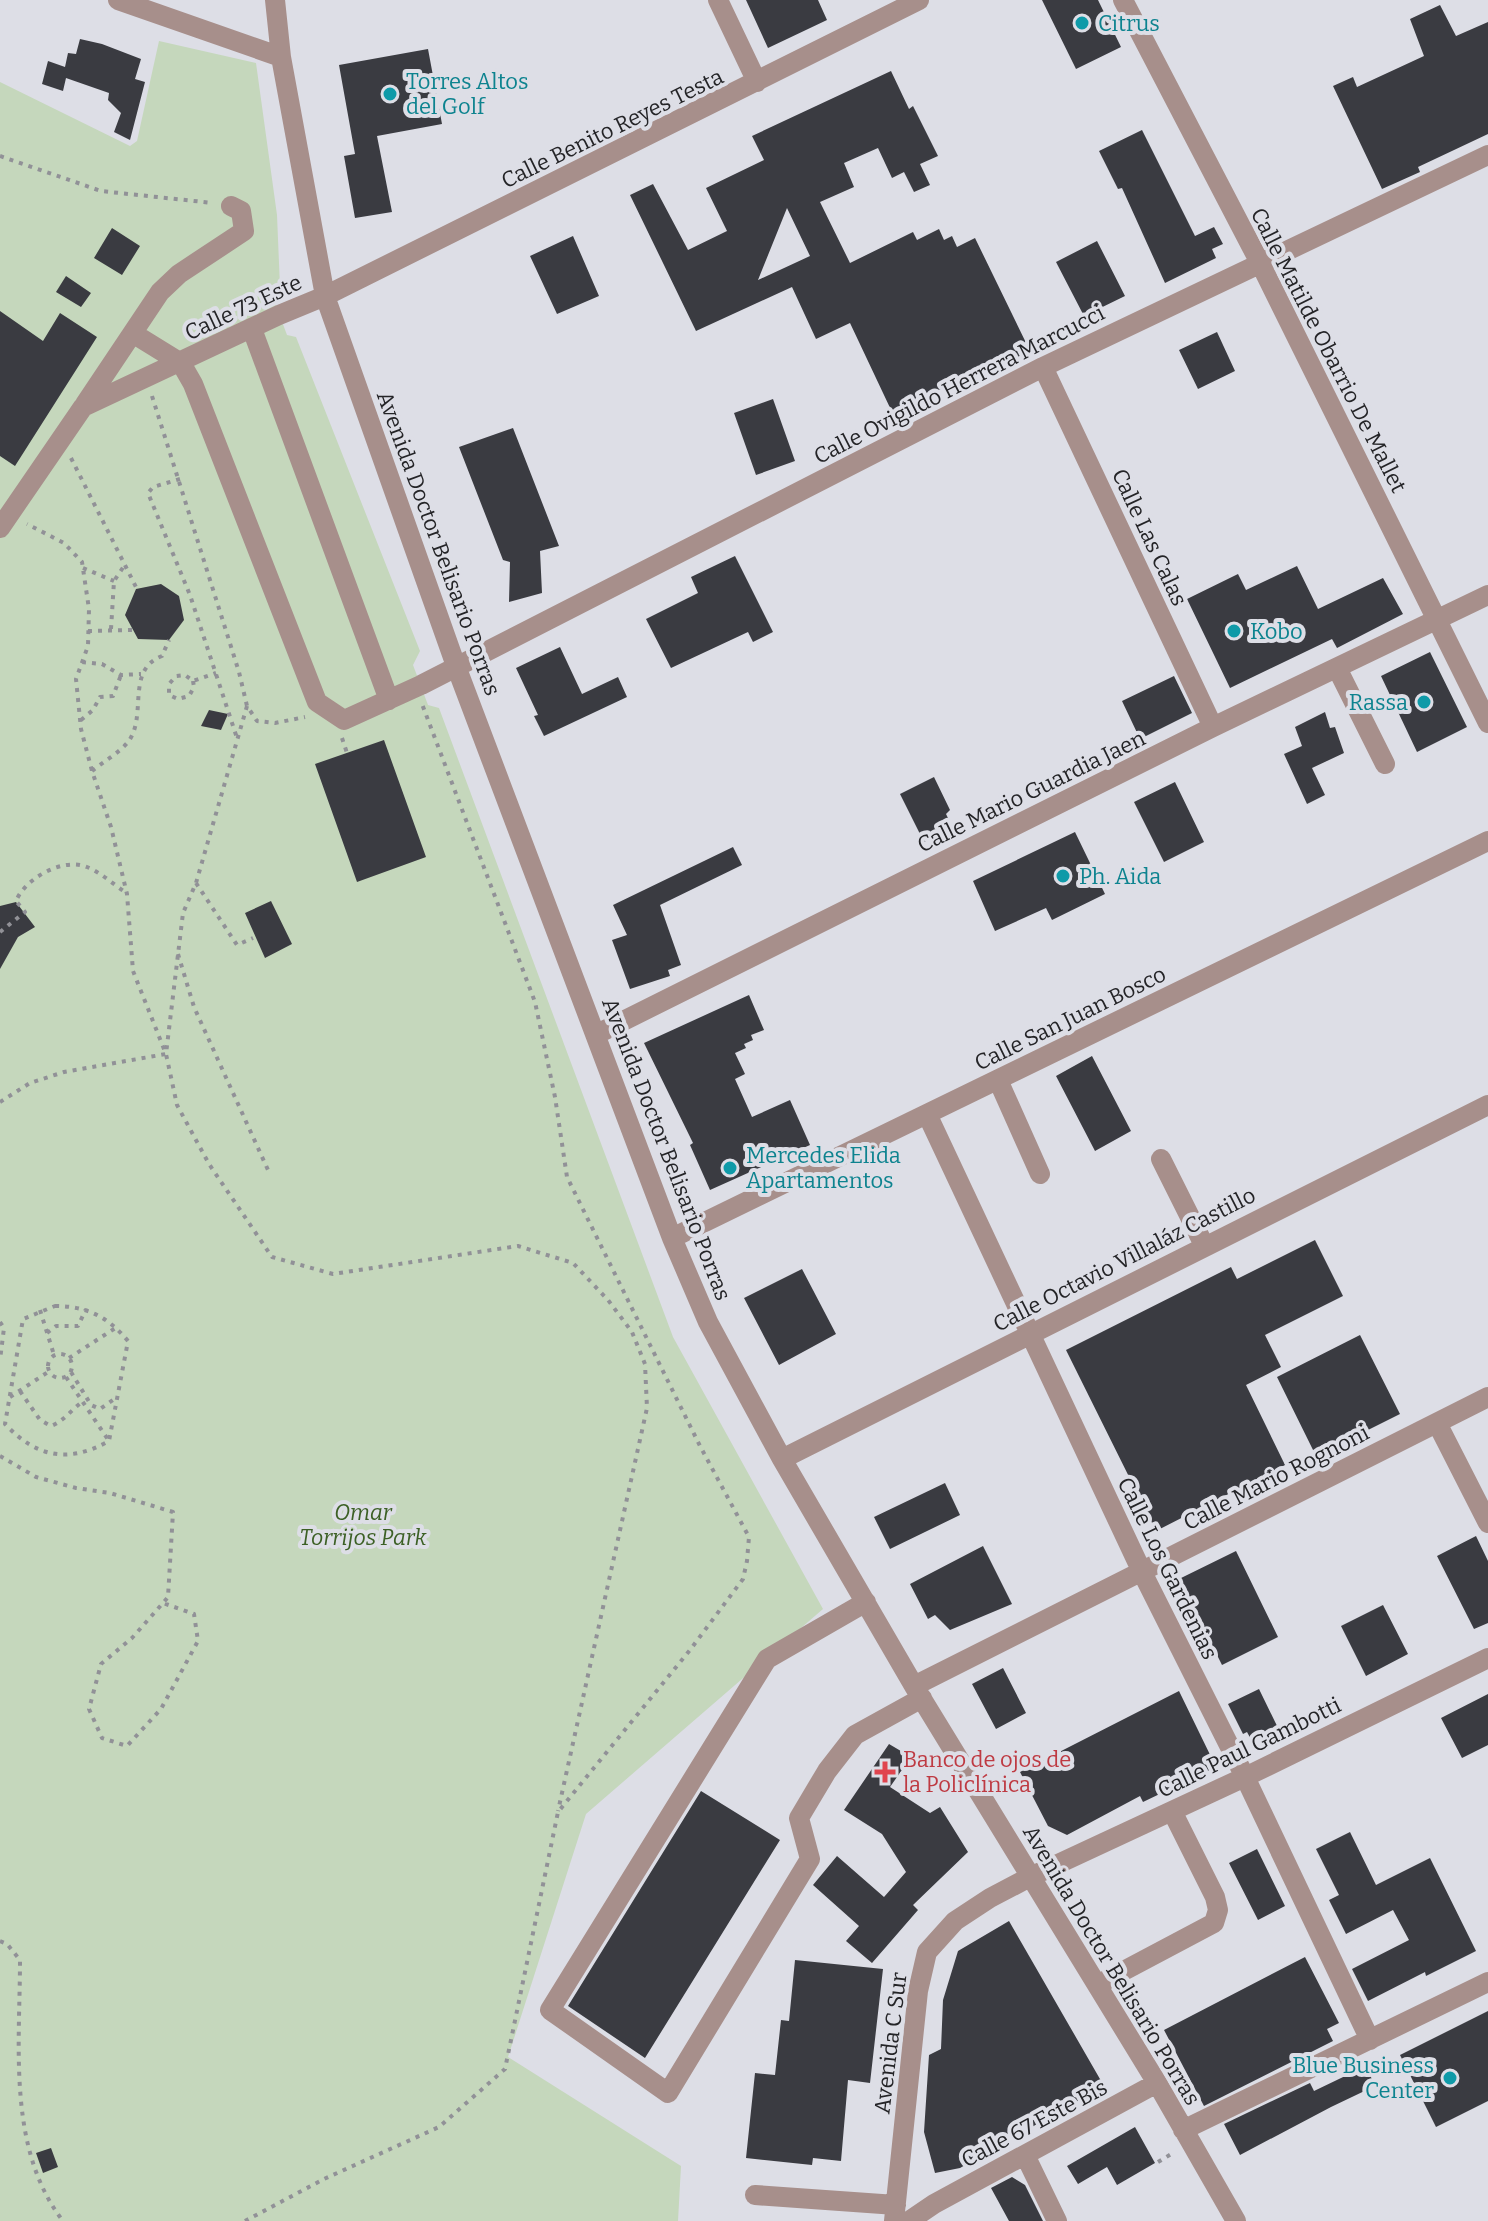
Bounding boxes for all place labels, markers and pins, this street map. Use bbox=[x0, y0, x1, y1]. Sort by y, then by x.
place label: Citrus bbox=[1098, 10, 1160, 37]
marker: Citrus bbox=[1073, 14, 1091, 32]
place label: Torres Altos del Golf bbox=[406, 68, 529, 120]
marker: Torres Altos del Golf bbox=[381, 85, 399, 103]
place label: Kobo bbox=[1250, 618, 1303, 645]
marker: Kobo bbox=[1225, 622, 1243, 640]
place label: Rassa bbox=[1349, 689, 1408, 716]
marker: Rassa bbox=[1415, 693, 1433, 711]
place label: Ph. Aida bbox=[1079, 863, 1161, 890]
marker: Ph. Aida bbox=[1054, 867, 1072, 885]
place label: Mercedes Elida Apartamentos bbox=[746, 1142, 901, 1194]
marker: Mercedes Elida Apartamentos bbox=[721, 1159, 739, 1177]
place label: Banco de ojos de la Policlínica bbox=[903, 1746, 1071, 1798]
marker: Banco de ojos de la Policlínica bbox=[874, 1761, 896, 1783]
place label: Blue Business Center bbox=[1292, 2052, 1434, 2104]
marker: Blue Business Center bbox=[1441, 2069, 1459, 2087]

